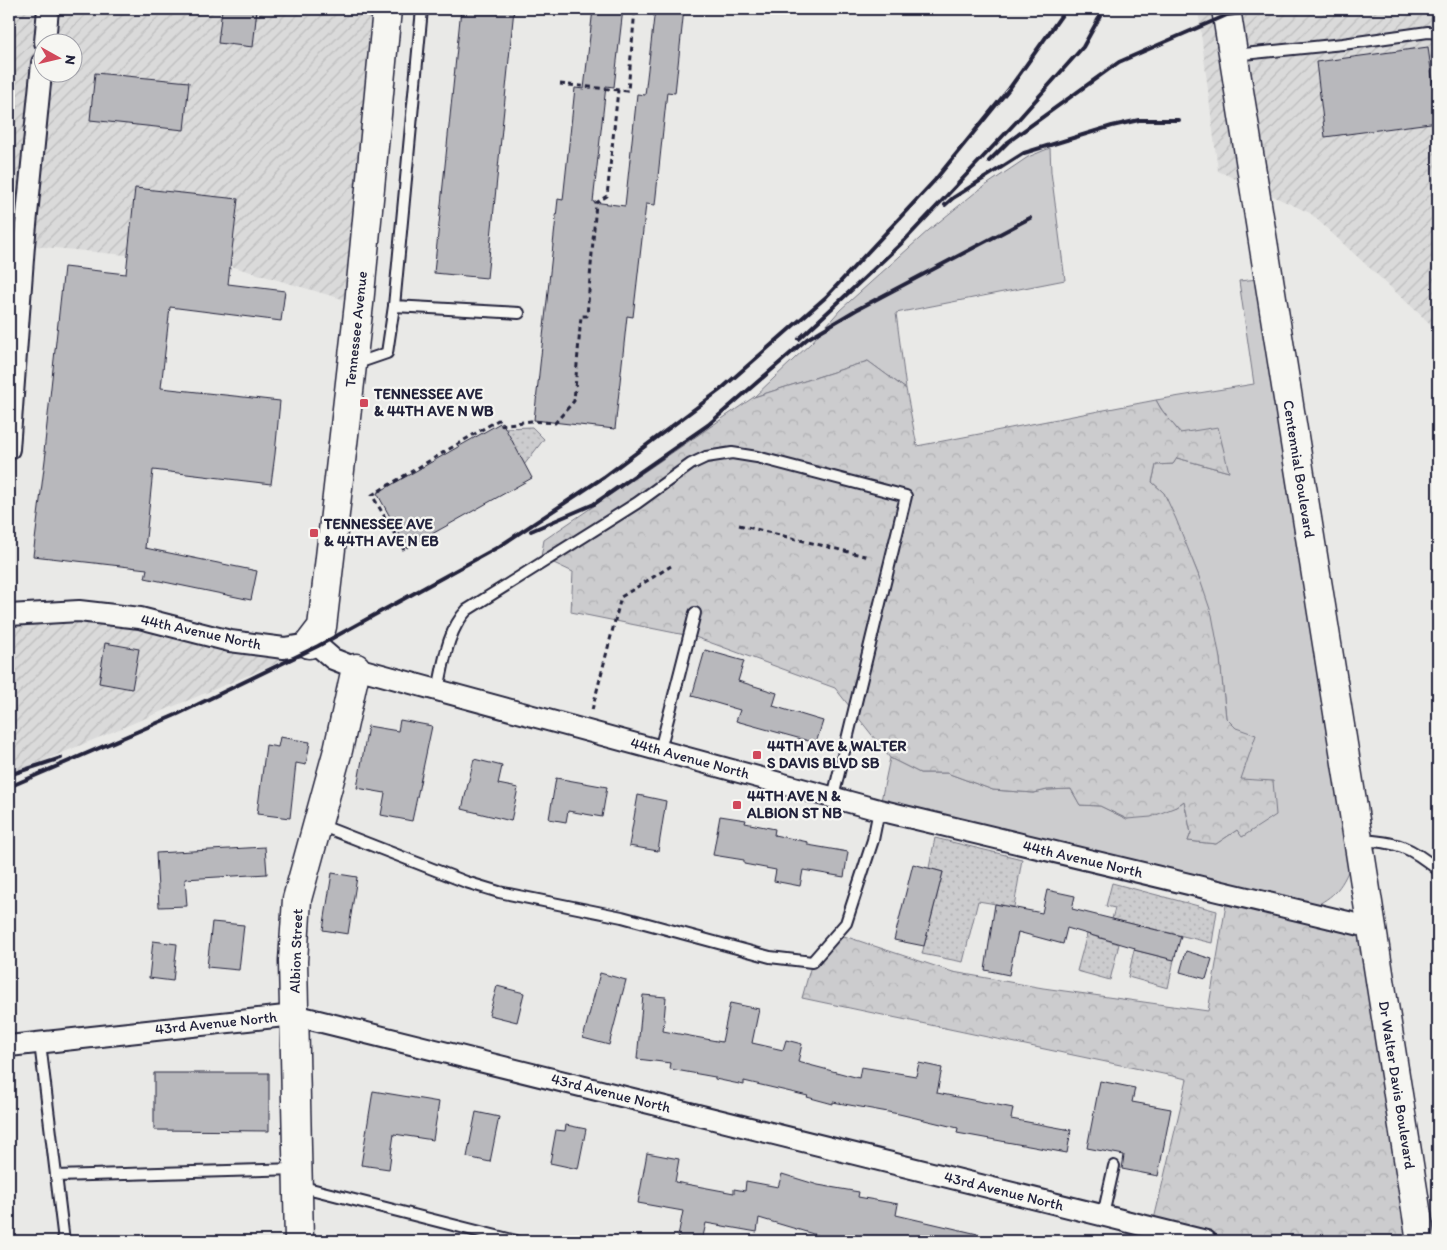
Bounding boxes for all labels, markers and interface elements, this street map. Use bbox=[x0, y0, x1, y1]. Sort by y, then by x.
north arrow bbox=[32, 32, 82, 82]
text: N bbox=[61, 54, 79, 66]
street label: Tennessee Avenue bbox=[341, 270, 371, 388]
place label: TENNESSEE AVE & 44TH AVE N WB bbox=[373, 385, 494, 420]
marker: TENNESSEE AVE & 44TH AVE N WB bbox=[358, 397, 370, 409]
street label: Centennial Boulevard bbox=[1279, 399, 1319, 539]
place label: TENNESSEE AVE & 44TH AVE N EB bbox=[323, 515, 439, 550]
marker: TENNESSEE AVE & 44TH AVE N EB bbox=[308, 527, 320, 539]
street label: 44th Avenue North bbox=[139, 610, 263, 654]
street label: 44th Avenue North bbox=[628, 733, 752, 783]
place label: 44TH AVE & WALTER S DAVIS BLVD SB bbox=[767, 737, 906, 772]
marker: 44TH AVE & WALTER S DAVIS BLVD SB bbox=[751, 749, 763, 761]
place label: 44TH AVE N & ALBION ST NB bbox=[746, 787, 842, 822]
marker: 44TH AVE N & ALBION ST NB bbox=[731, 799, 743, 811]
street label: 44th Avenue North bbox=[1021, 836, 1145, 882]
street label: Albion Street bbox=[286, 908, 306, 994]
street label: Dr Walter Davis Boulevard bbox=[1375, 999, 1419, 1171]
street label: 43rd Avenue North bbox=[154, 1008, 278, 1038]
street label: 43rd Avenue North bbox=[549, 1069, 673, 1117]
street label: 43rd Avenue North bbox=[942, 1167, 1066, 1215]

